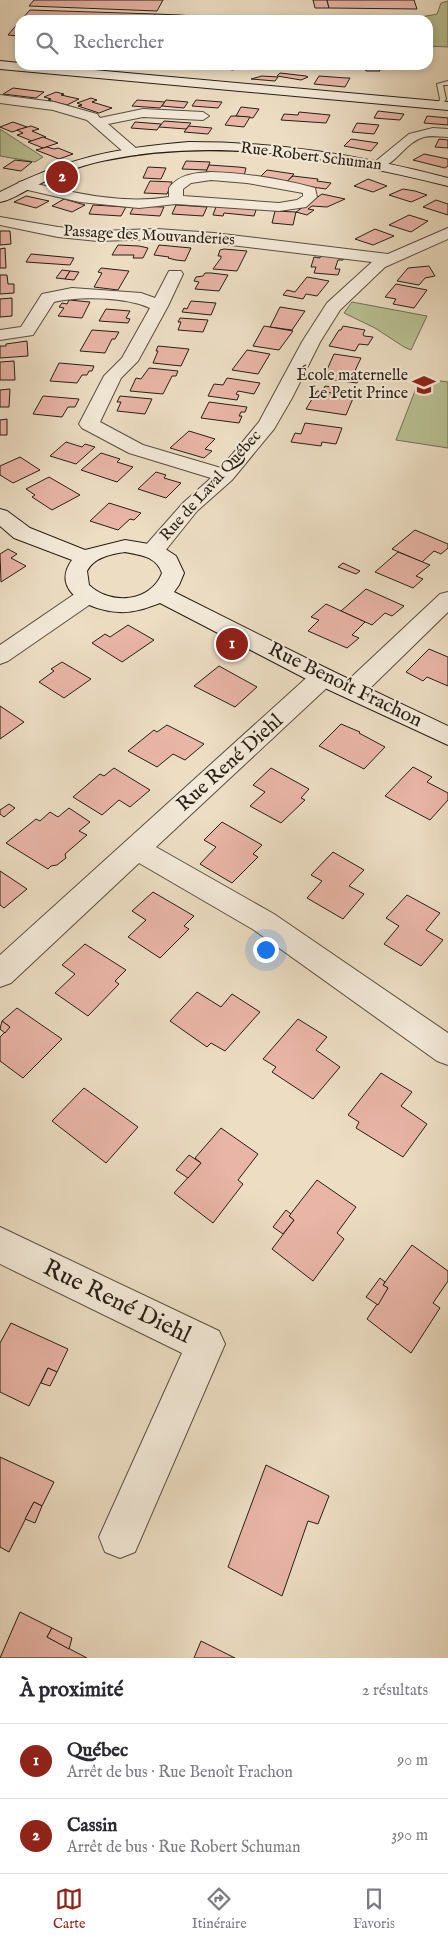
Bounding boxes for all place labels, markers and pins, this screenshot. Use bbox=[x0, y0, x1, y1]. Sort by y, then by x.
pin: 2 bbox=[46, 158, 78, 196]
place label: École maternelle Le Petit Prince bbox=[296, 364, 408, 404]
school or university icon: École maternelle Le Petit Prince bbox=[411, 372, 437, 398]
pin: 1 bbox=[216, 625, 248, 663]

